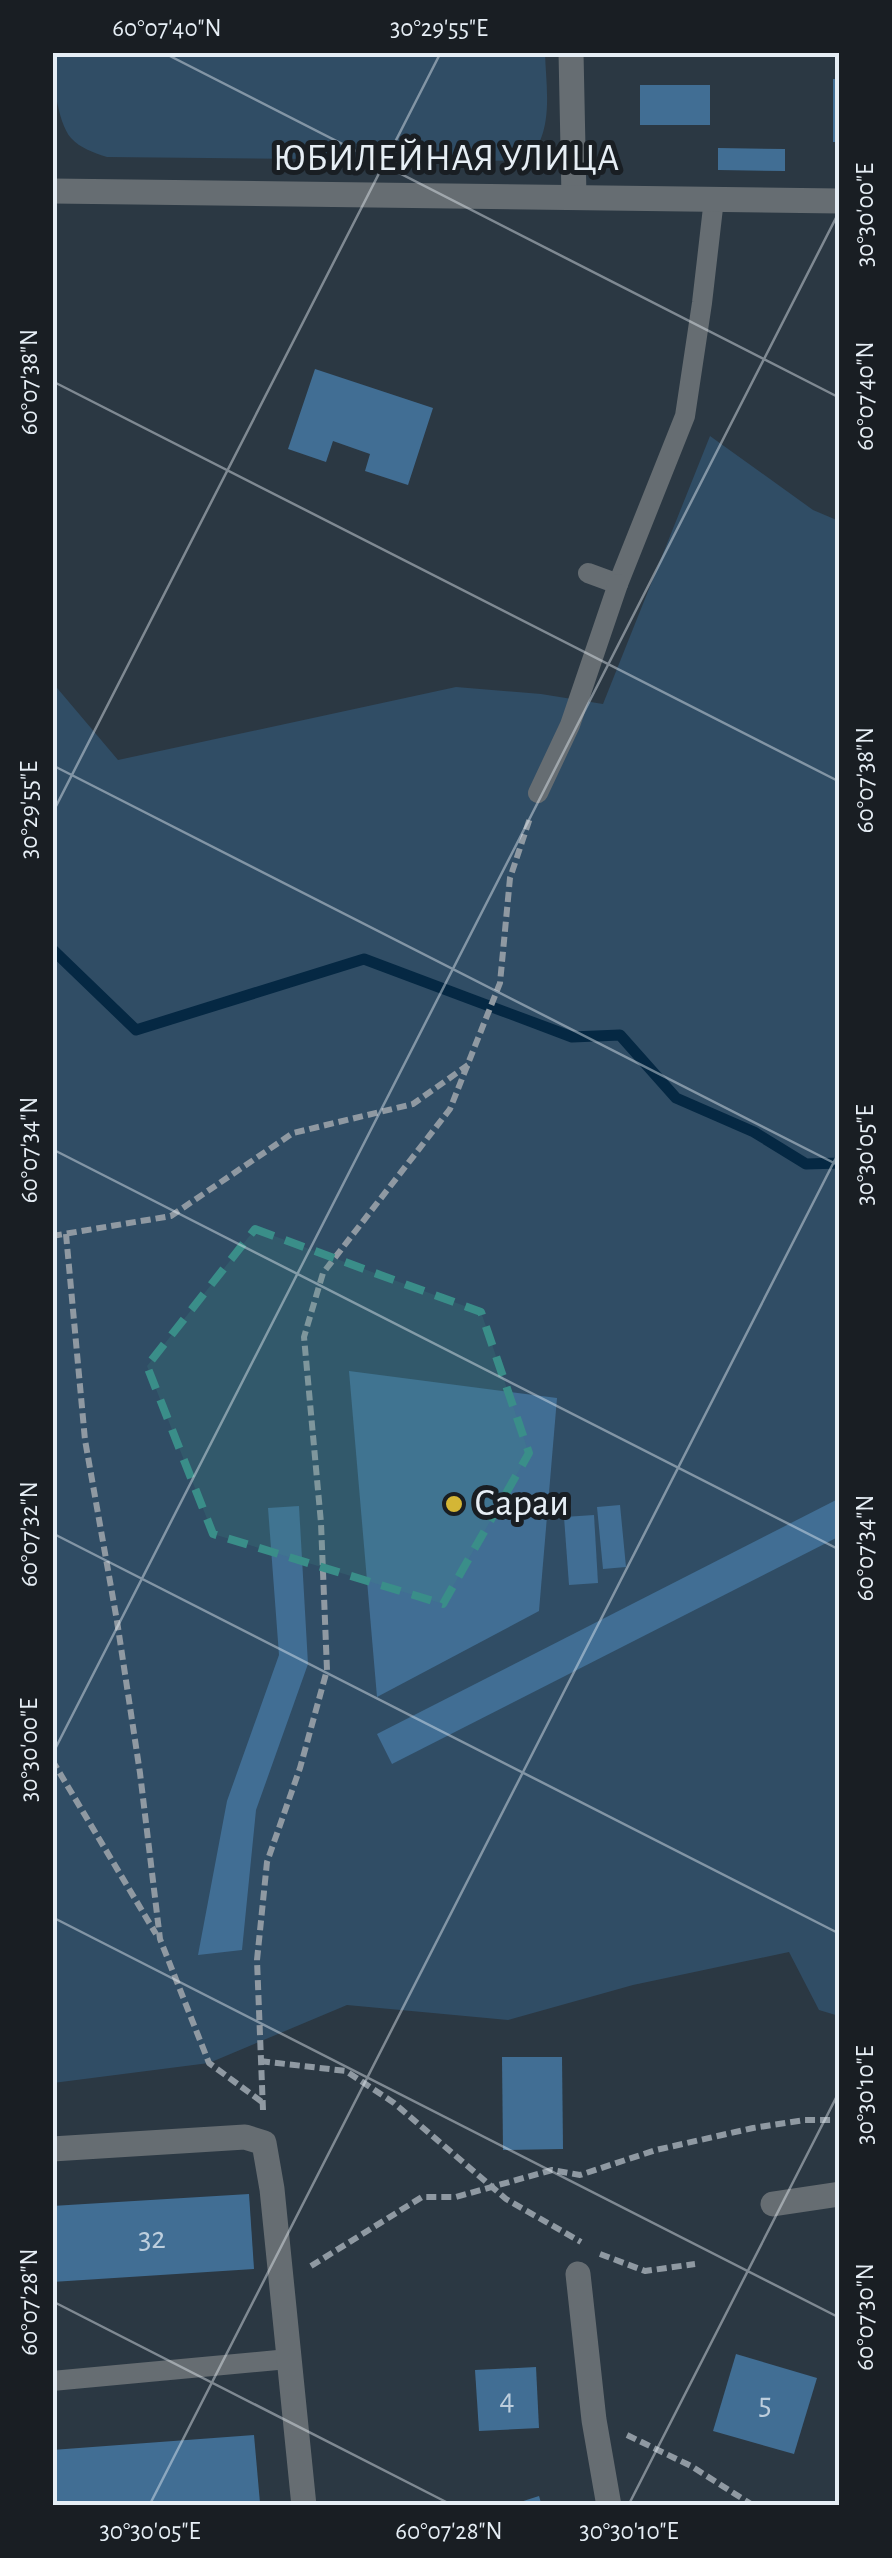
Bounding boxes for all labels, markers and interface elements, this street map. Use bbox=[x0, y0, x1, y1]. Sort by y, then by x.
text: 60°07'40"N bbox=[112, 16, 222, 41]
text: 30°29'55"E bbox=[390, 16, 488, 41]
street label: ЮБИЛЕЙНАЯ УЛИЦА bbox=[273, 138, 619, 178]
text: 30°30'00"E bbox=[853, 163, 878, 267]
text: 60°07'38"N bbox=[17, 329, 42, 435]
text: 60°07'40"N bbox=[853, 341, 878, 451]
text: 60°07'38"N bbox=[853, 727, 878, 833]
text: 30°29'55"E bbox=[17, 761, 42, 859]
text: 60°07'34"N bbox=[17, 1097, 42, 1203]
text: 30°30'05"E bbox=[853, 1104, 878, 1206]
text: 60°07'32"N bbox=[17, 1481, 42, 1587]
place label: Сараи bbox=[474, 1485, 569, 1523]
marker: Сараи bbox=[443, 1493, 465, 1515]
text: 60°07'34"N bbox=[853, 1495, 878, 1601]
text: 30°30'00"E bbox=[17, 1698, 42, 1802]
text: 30°30'10"E bbox=[853, 2045, 878, 2145]
house number: 32 bbox=[138, 2222, 166, 2254]
text: 60°07'28"N bbox=[17, 2248, 42, 2356]
text: 60°07'30"N bbox=[853, 2263, 878, 2371]
house number: 4 bbox=[499, 2383, 515, 2415]
house number: 5 bbox=[758, 2388, 772, 2420]
text: 30°30'05"E bbox=[99, 2519, 201, 2544]
text: 60°07'28"N bbox=[395, 2519, 503, 2544]
text: 30°30'10"E bbox=[579, 2519, 679, 2544]

